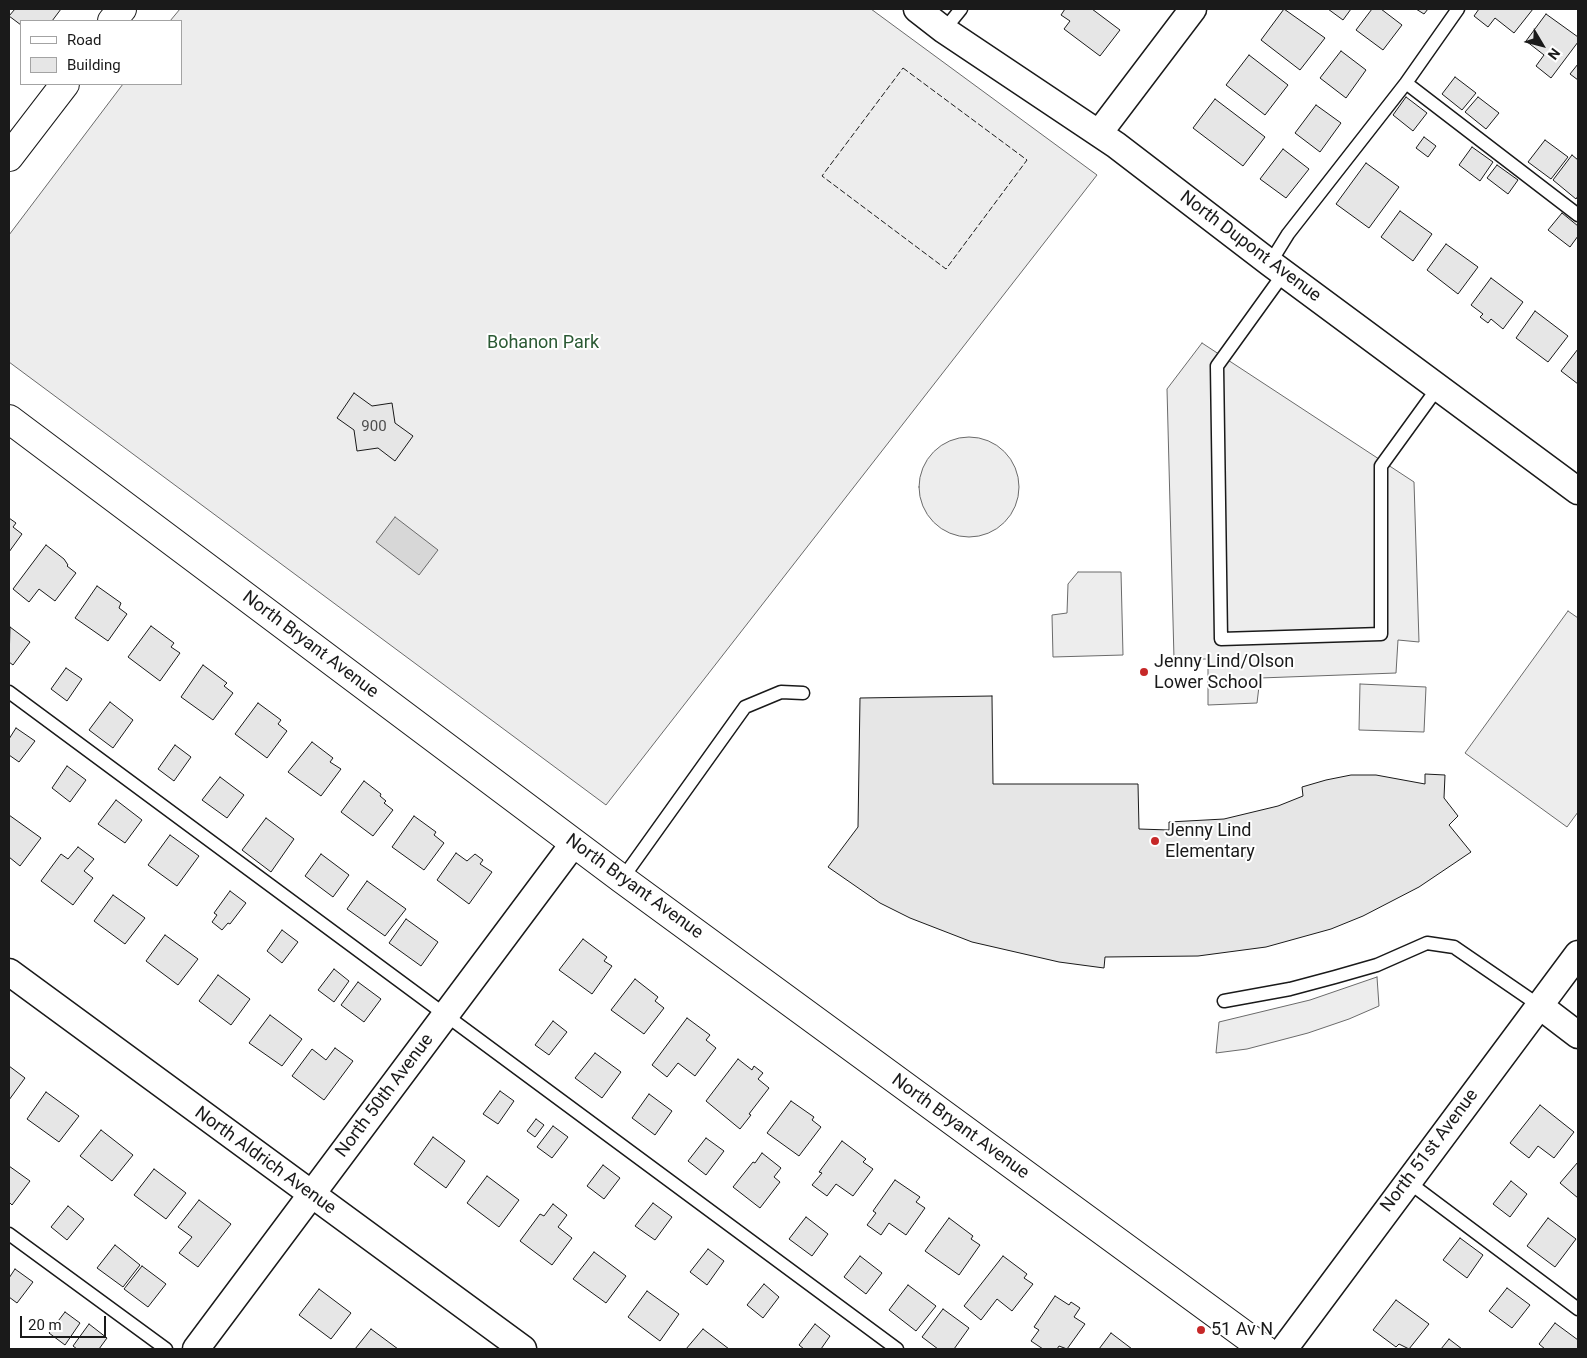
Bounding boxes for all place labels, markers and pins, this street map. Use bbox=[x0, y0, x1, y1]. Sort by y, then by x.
place label: Jenny Lind/Olson Lower School bbox=[1154, 651, 1294, 694]
marker: Jenny Lind/Olson Lower School bbox=[1138, 666, 1150, 678]
place label: Jenny Lind Elementary bbox=[1165, 820, 1255, 862]
marker: Jenny Lind Elementary bbox=[1149, 835, 1161, 847]
place label: 51 Av N bbox=[1211, 1319, 1273, 1341]
marker: 51 Av N bbox=[1195, 1324, 1207, 1336]

